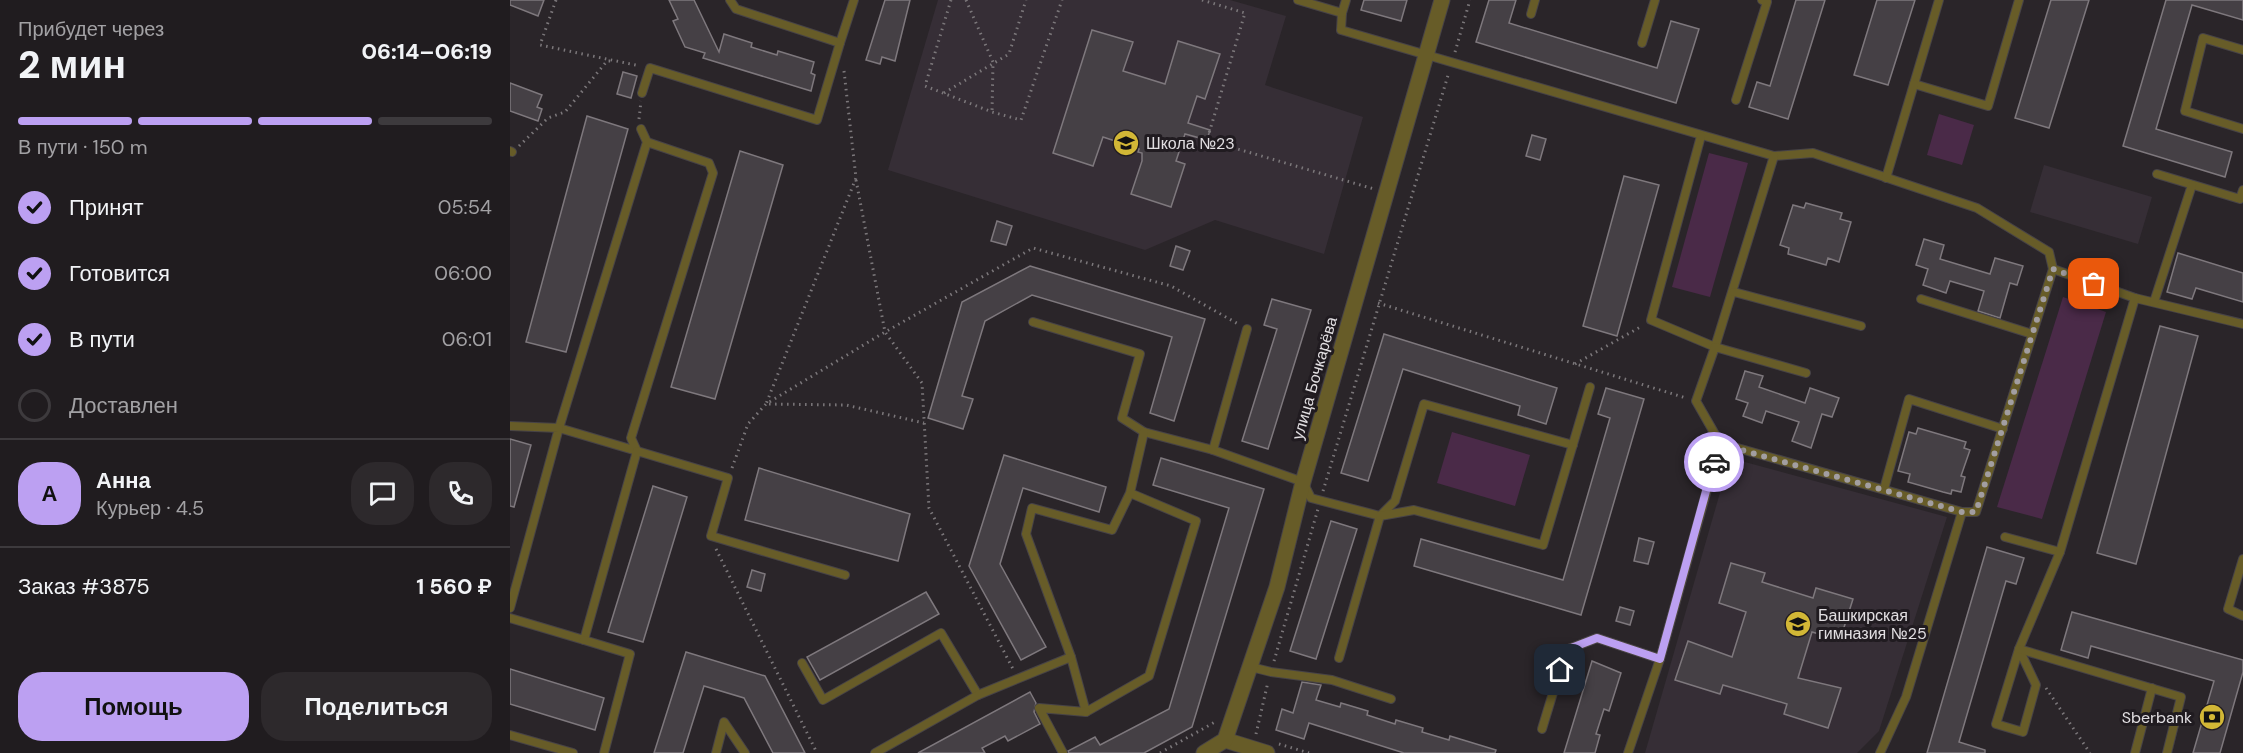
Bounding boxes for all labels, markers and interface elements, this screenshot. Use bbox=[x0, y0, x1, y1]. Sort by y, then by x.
text: Прибудет через bbox=[18, 16, 164, 42]
text: 06:14–06:19 bbox=[362, 37, 492, 66]
text: 2 мин bbox=[18, 39, 126, 90]
school or university icon: Школа №23 bbox=[1111, 128, 1141, 158]
place label: Школа №23 bbox=[1146, 133, 1235, 154]
text: В пути · 150 m bbox=[18, 134, 148, 160]
icon: check bbox=[18, 191, 51, 224]
text: Принят bbox=[69, 193, 143, 222]
text: 05:54 bbox=[438, 194, 492, 220]
icon: check bbox=[18, 257, 51, 290]
pin bbox=[2068, 258, 2119, 309]
text: Готовится bbox=[69, 259, 170, 288]
text: 06:00 bbox=[434, 260, 492, 286]
icon: bag bbox=[2077, 267, 2110, 300]
street label: улица Бочкарёва bbox=[1287, 314, 1342, 442]
icon: check bbox=[18, 323, 51, 356]
text: В пути bbox=[69, 325, 135, 354]
text: 06:01 bbox=[442, 326, 492, 352]
text: Доставлен bbox=[69, 391, 178, 420]
courier bbox=[1684, 432, 1744, 492]
icon: car bbox=[1698, 446, 1731, 479]
button: chat bbox=[351, 462, 414, 525]
button: phone bbox=[429, 462, 492, 525]
text: Анна bbox=[96, 466, 151, 495]
text: А bbox=[42, 479, 57, 508]
text: Курьер · 4.5 bbox=[96, 495, 204, 521]
text: Заказ #3875 bbox=[18, 572, 150, 601]
text: 1 560 ₽ bbox=[416, 572, 492, 601]
place label: Башкирская гимназия №25 bbox=[1818, 605, 1927, 644]
school or university icon: Башкирская гимназия №25 bbox=[1783, 609, 1813, 639]
pin bbox=[1534, 644, 1585, 695]
icon: home bbox=[1543, 653, 1576, 686]
button: Помощь bbox=[18, 672, 249, 741]
button: Поделиться bbox=[261, 672, 492, 741]
bank icon: Sberbank bbox=[2197, 702, 2227, 732]
place label: Sberbank bbox=[2122, 707, 2192, 728]

